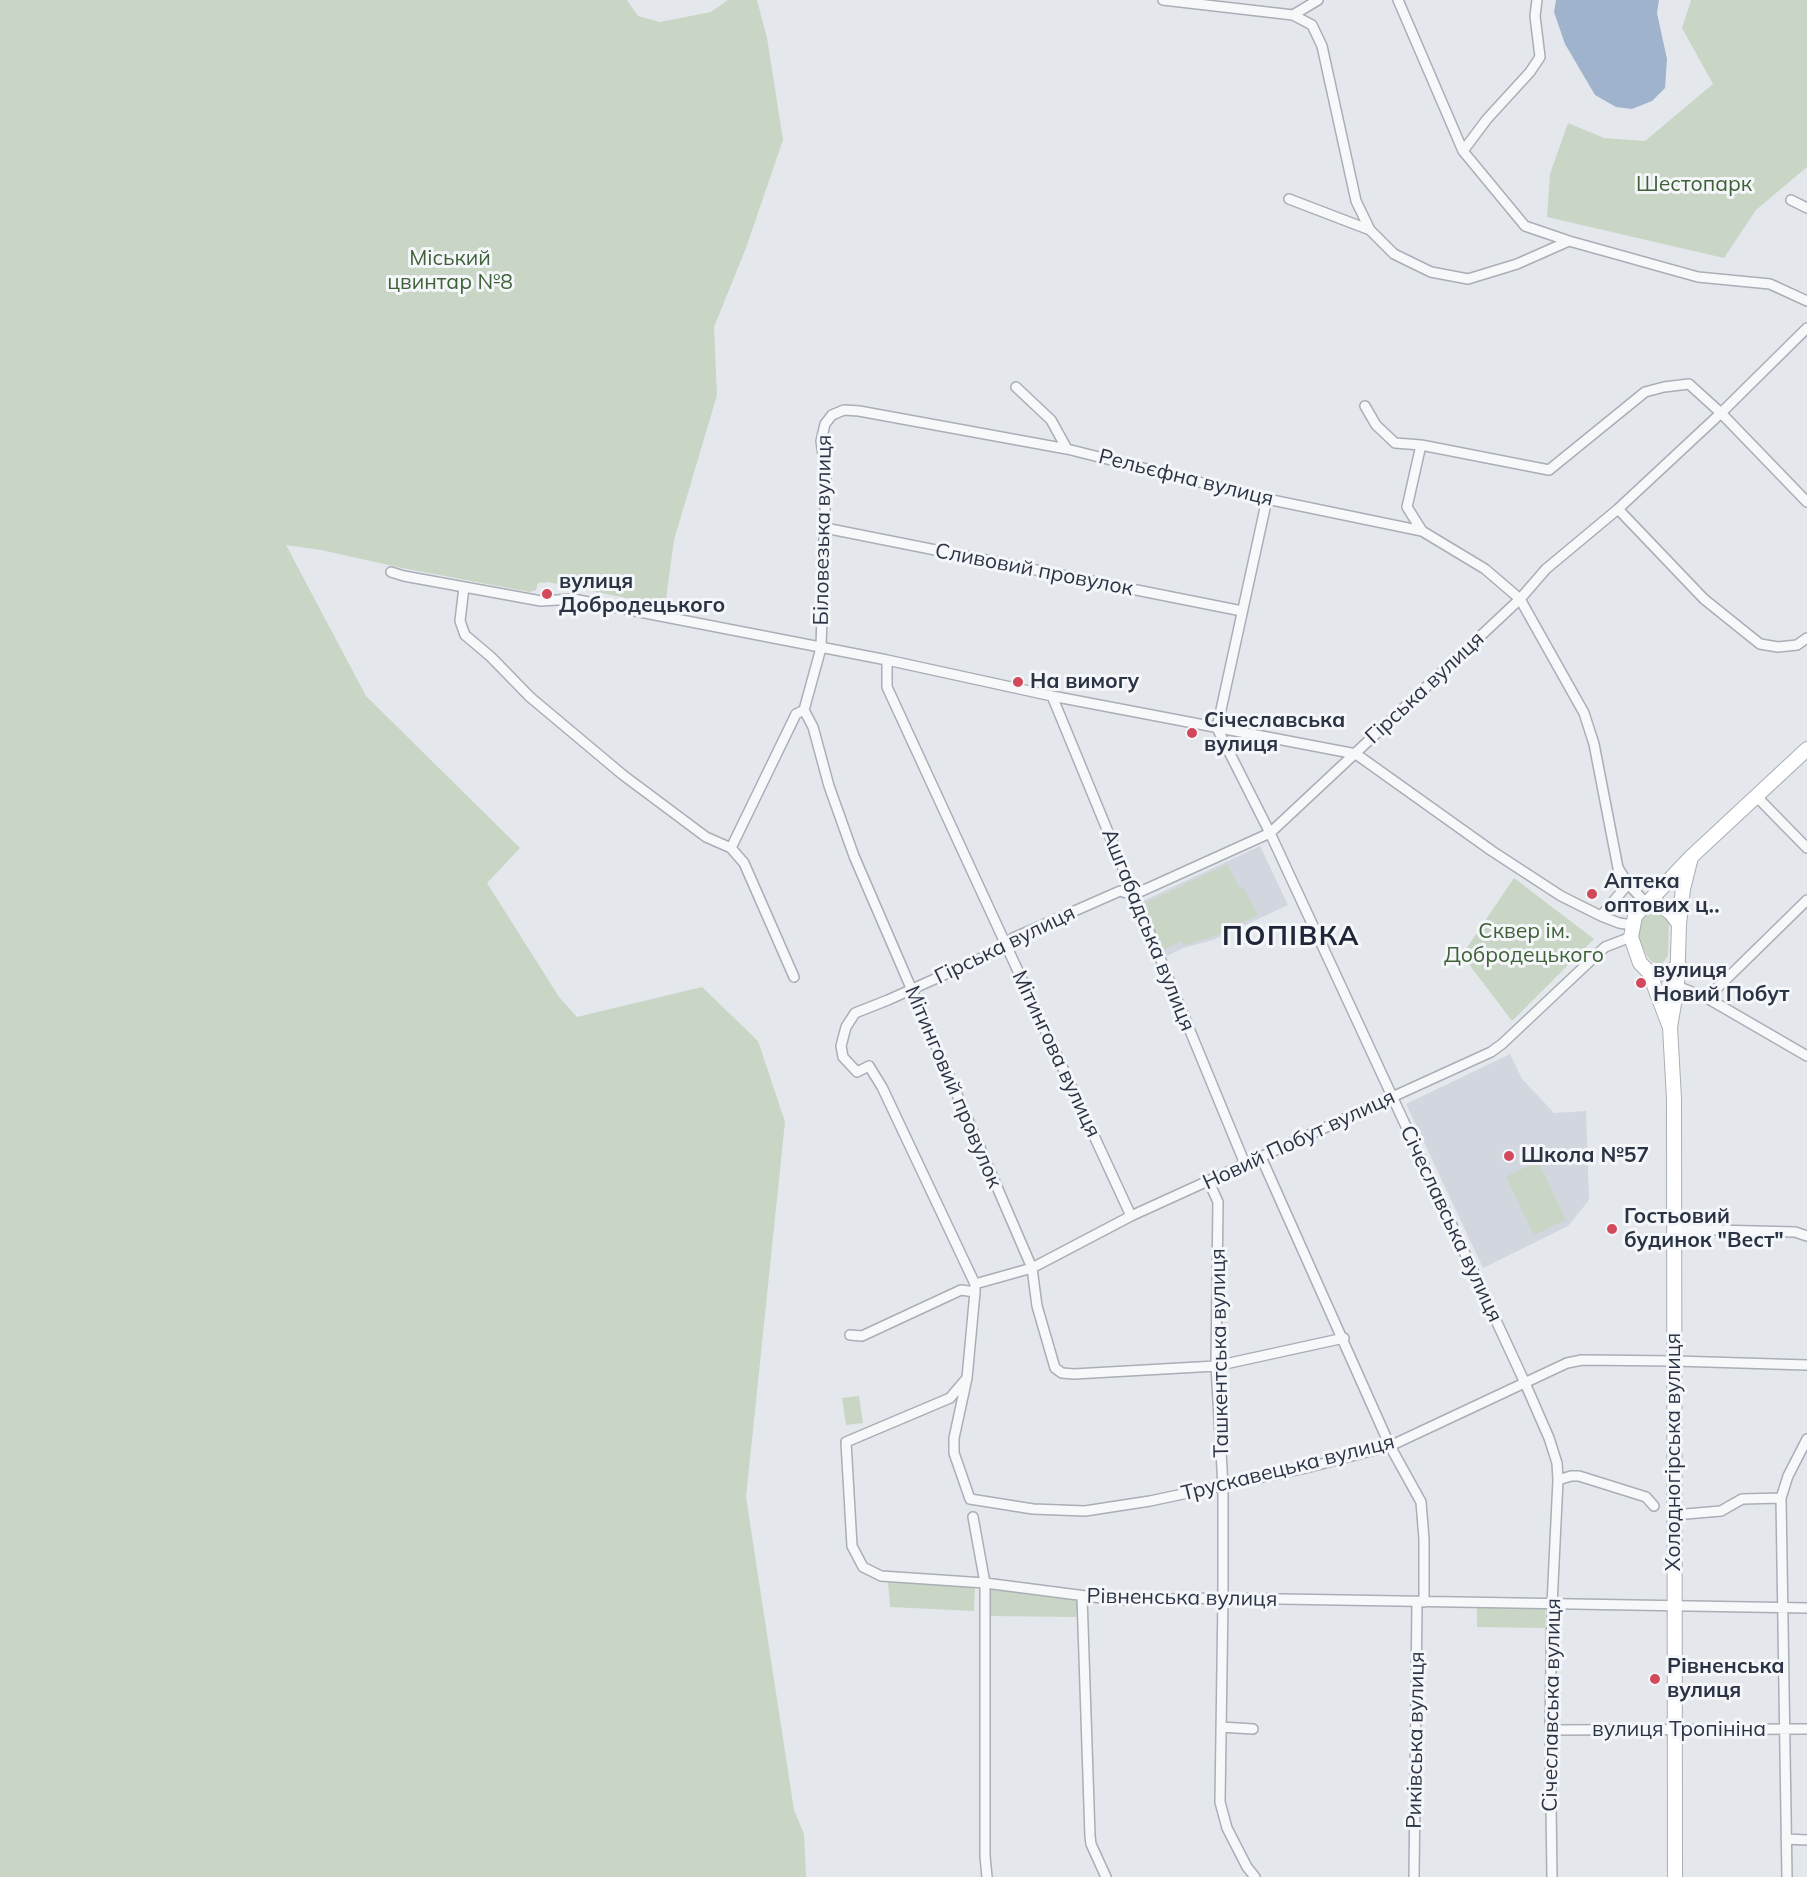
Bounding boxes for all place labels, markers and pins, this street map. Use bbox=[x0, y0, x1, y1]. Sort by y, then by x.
place label: вулиця Добродецького bbox=[559, 569, 725, 619]
marker: вулиця Добродецького bbox=[540, 587, 554, 601]
place label: На вимогу bbox=[1030, 669, 1139, 695]
marker: На вимогу bbox=[1011, 675, 1025, 689]
place label: Січеславська вулиця bbox=[1204, 708, 1345, 758]
marker: Січеславська вулиця bbox=[1185, 726, 1199, 740]
place label: Аптека оптових ц‥ bbox=[1604, 869, 1720, 919]
marker: Аптека оптових ц‥ bbox=[1585, 887, 1599, 901]
place label: вулиця Новий Побут bbox=[1653, 958, 1789, 1008]
marker: вулиця Новий Побут bbox=[1634, 976, 1648, 990]
place label: Школа №57 bbox=[1521, 1143, 1649, 1169]
marker: Школа №57 bbox=[1502, 1149, 1516, 1163]
place label: Гостьовий будинок "Вест" bbox=[1624, 1204, 1784, 1254]
marker: Гостьовий будинок "Вест" bbox=[1605, 1222, 1619, 1236]
place label: Рівненська вулиця bbox=[1667, 1654, 1785, 1704]
marker: Рівненська вулиця bbox=[1648, 1672, 1662, 1686]

